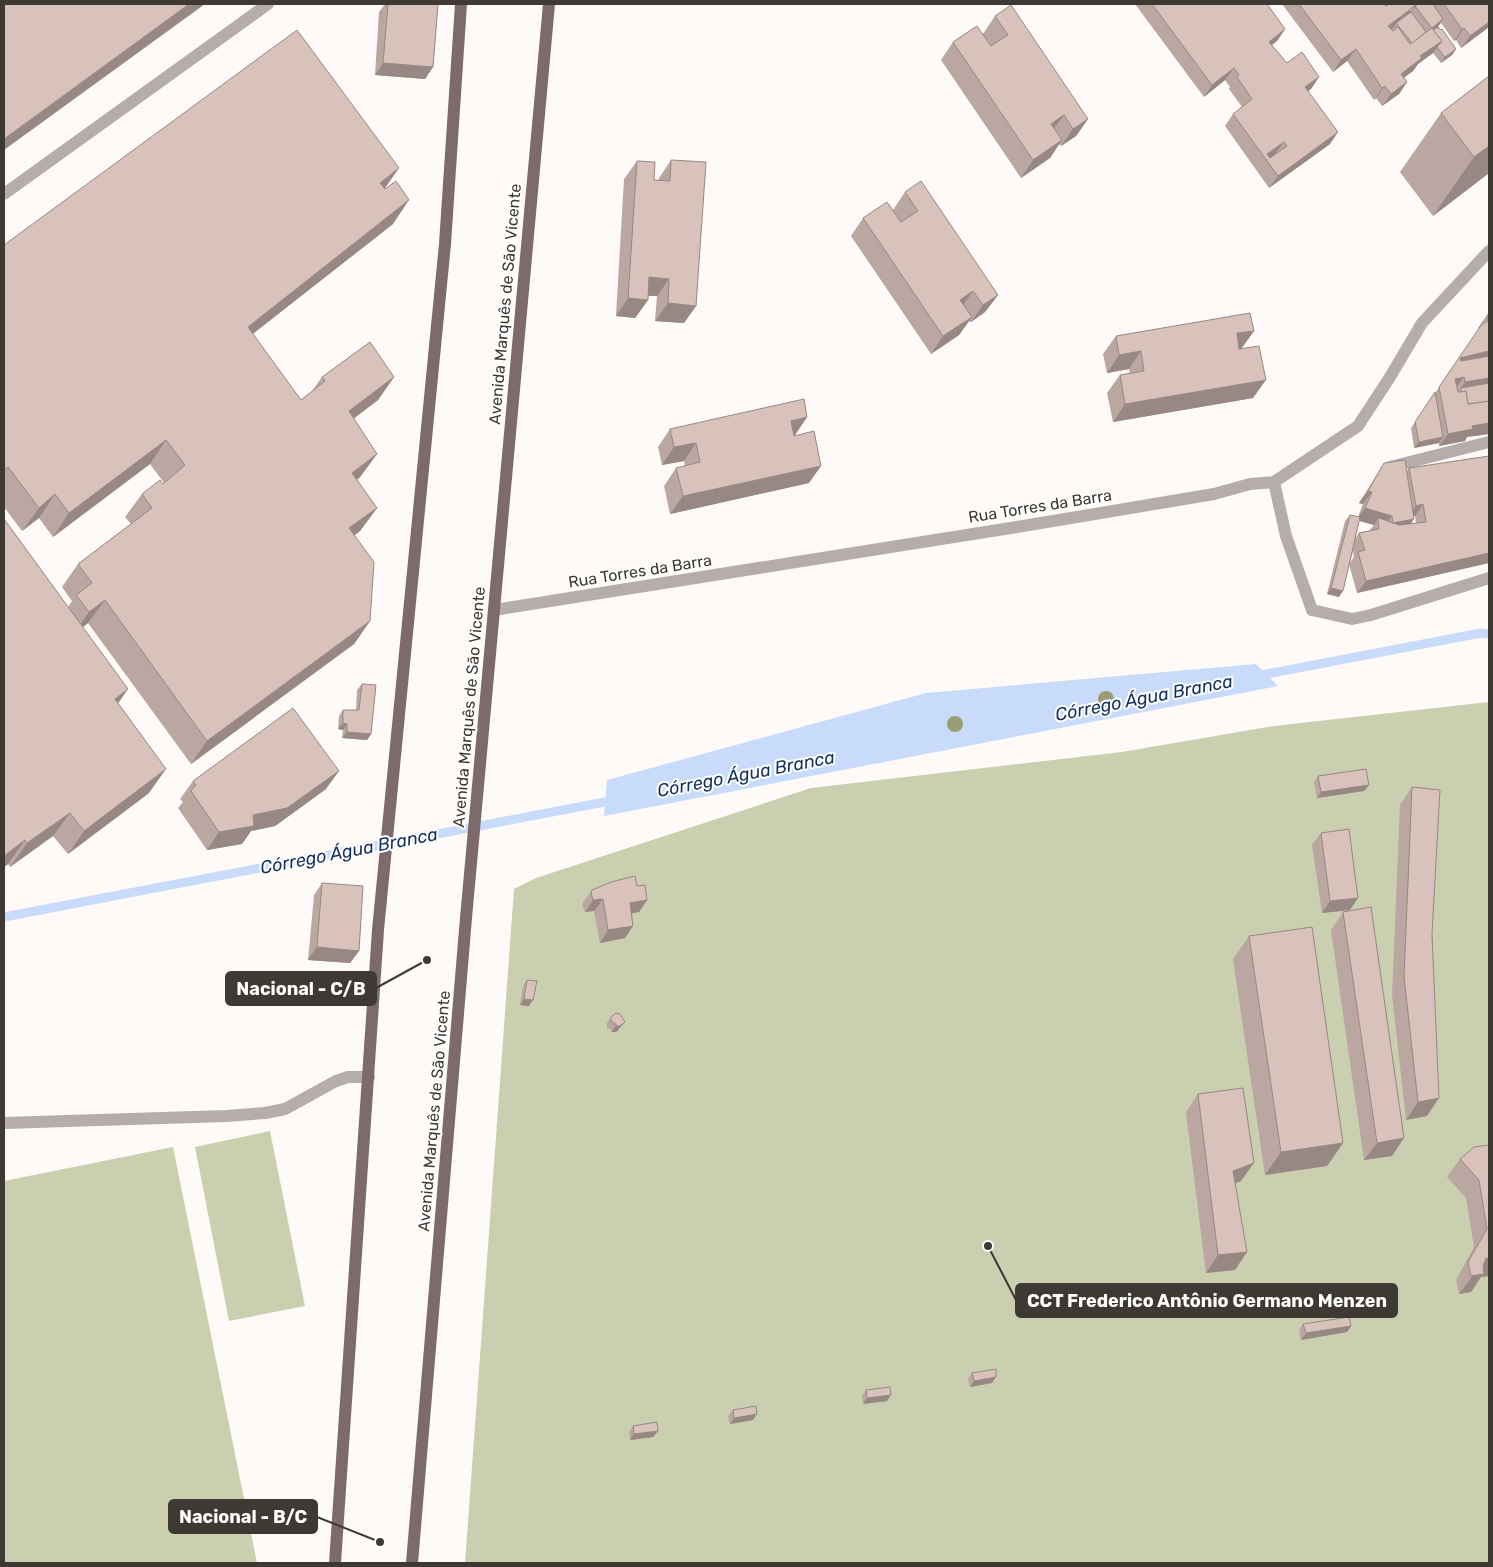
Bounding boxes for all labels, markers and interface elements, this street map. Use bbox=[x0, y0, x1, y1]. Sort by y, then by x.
street label: Avenida Marquês de São Vicente bbox=[485, 183, 525, 425]
street label: Rua Torres da Barra bbox=[967, 485, 1113, 527]
street label: Rua Torres da Barra bbox=[567, 550, 713, 592]
street label: Avenida Marquês de São Vicente bbox=[449, 586, 489, 828]
water label: Córrego Água Branca bbox=[1053, 670, 1235, 726]
water label: Córrego Água Branca bbox=[655, 746, 837, 802]
water label: Córrego Água Branca bbox=[258, 823, 440, 879]
callout: Nacional - C/B bbox=[226, 972, 376, 1005]
text: Nacional - C/B bbox=[236, 978, 366, 1000]
street label: Avenida Marquês de São Vicente bbox=[414, 990, 454, 1232]
callout: CCT Frederico Antônio Germano Menzen bbox=[1016, 1284, 1397, 1317]
text: CCT Frederico Antônio Germano Menzen bbox=[1027, 1290, 1387, 1312]
callout: Nacional - B/C bbox=[169, 1500, 317, 1533]
text: Nacional - B/C bbox=[179, 1506, 307, 1528]

